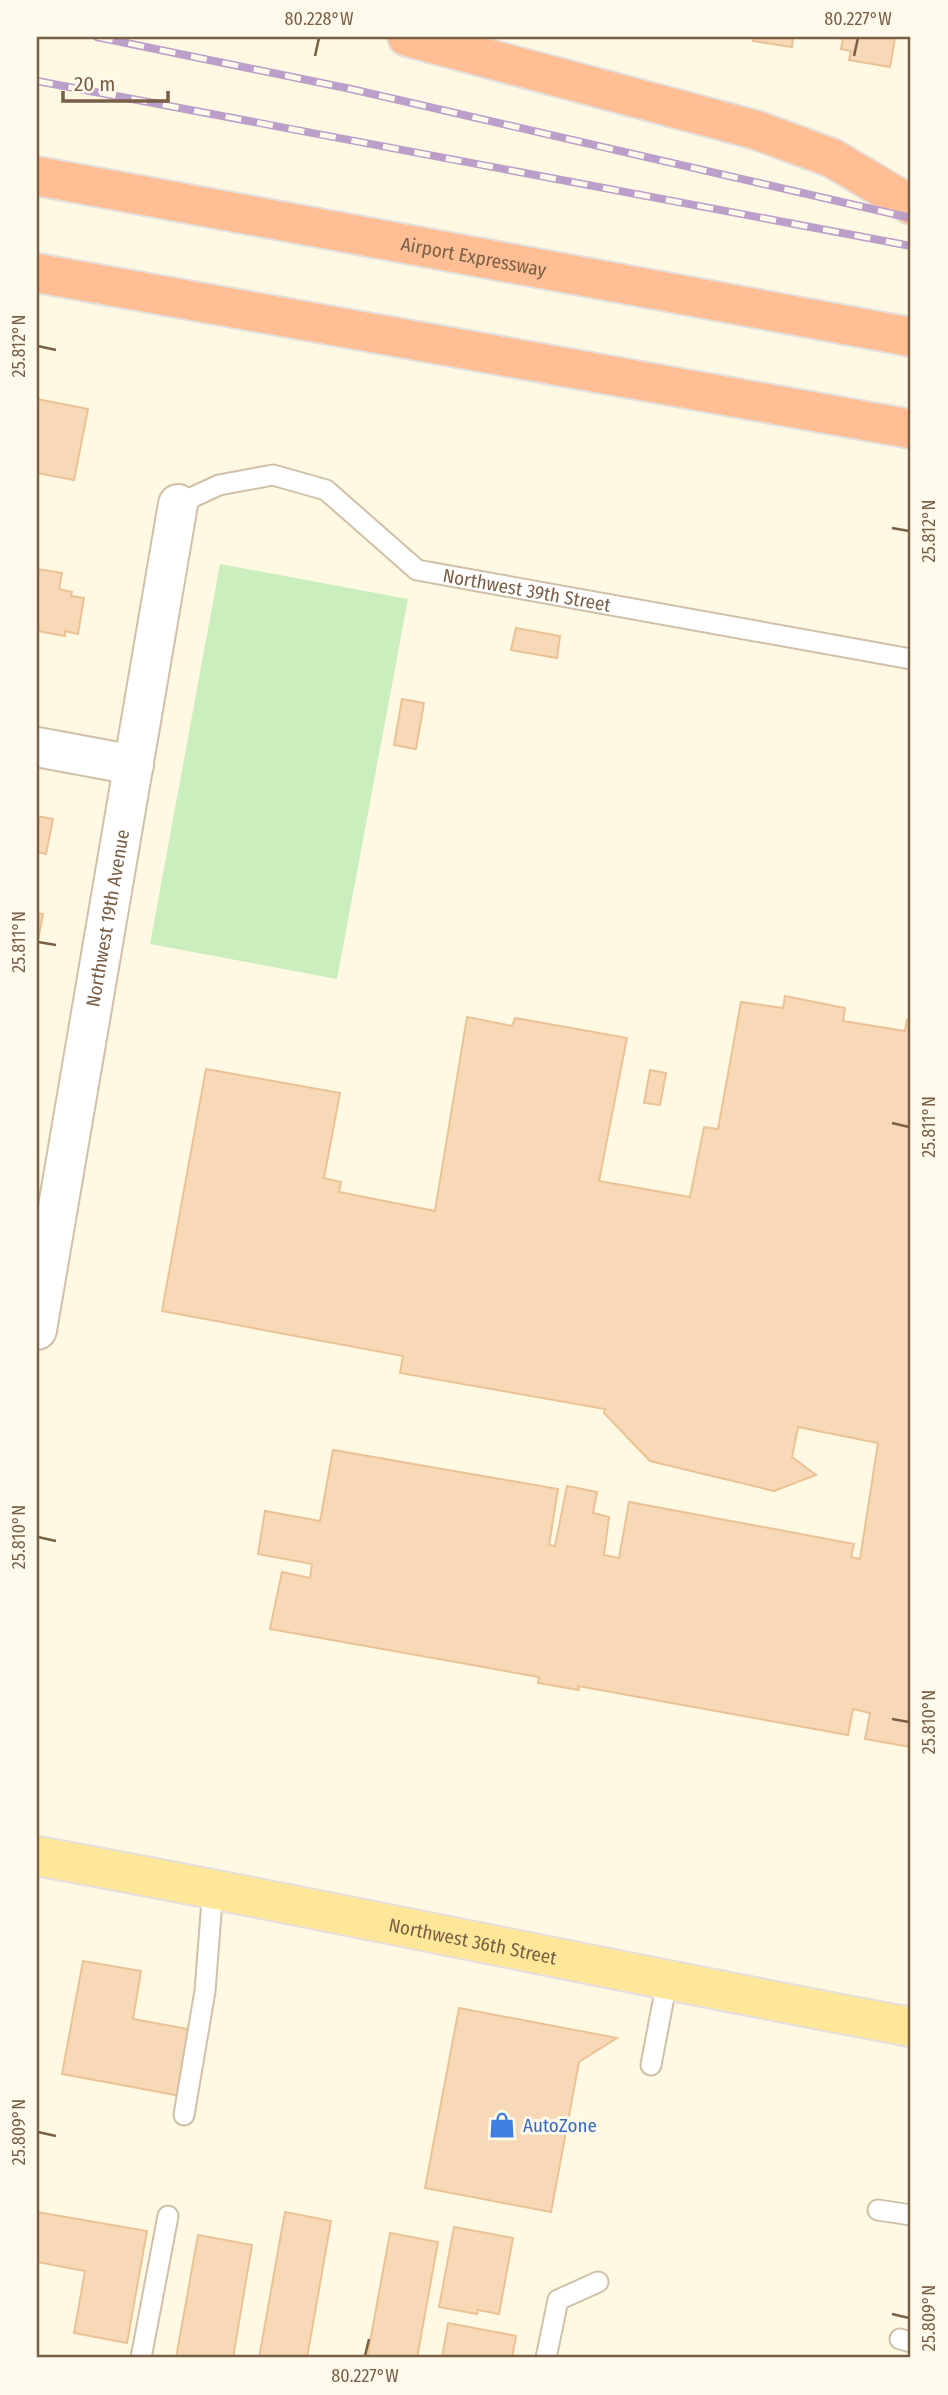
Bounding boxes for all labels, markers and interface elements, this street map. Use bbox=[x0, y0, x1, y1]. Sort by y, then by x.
text: 80.228°W bbox=[285, 8, 354, 30]
text: 80.227°W bbox=[824, 8, 892, 30]
scale bar bbox=[63, 60, 168, 104]
text: 20 m bbox=[74, 71, 115, 97]
street label: Airport Expressway bbox=[399, 232, 549, 282]
text: 25.812°N bbox=[8, 315, 30, 377]
text: 25.812°N bbox=[918, 500, 940, 562]
street label: Northwest 39th Street bbox=[441, 564, 613, 617]
street label: Northwest 19th Avenue bbox=[81, 828, 134, 1008]
text: 25.811°N bbox=[8, 911, 30, 973]
text: 25.811°N bbox=[918, 1096, 940, 1158]
text: 25.810°N bbox=[8, 1505, 30, 1569]
text: 25.810°N bbox=[918, 1690, 940, 1754]
street label: Northwest 36th Street bbox=[387, 1913, 559, 1970]
text: 25.809°N bbox=[8, 2099, 30, 2165]
shop icon: AutoZone bbox=[487, 2110, 517, 2140]
place label: AutoZone bbox=[523, 2114, 597, 2137]
text: 25.809°N bbox=[918, 2285, 940, 2351]
text: 80.227°W bbox=[331, 2365, 399, 2387]

